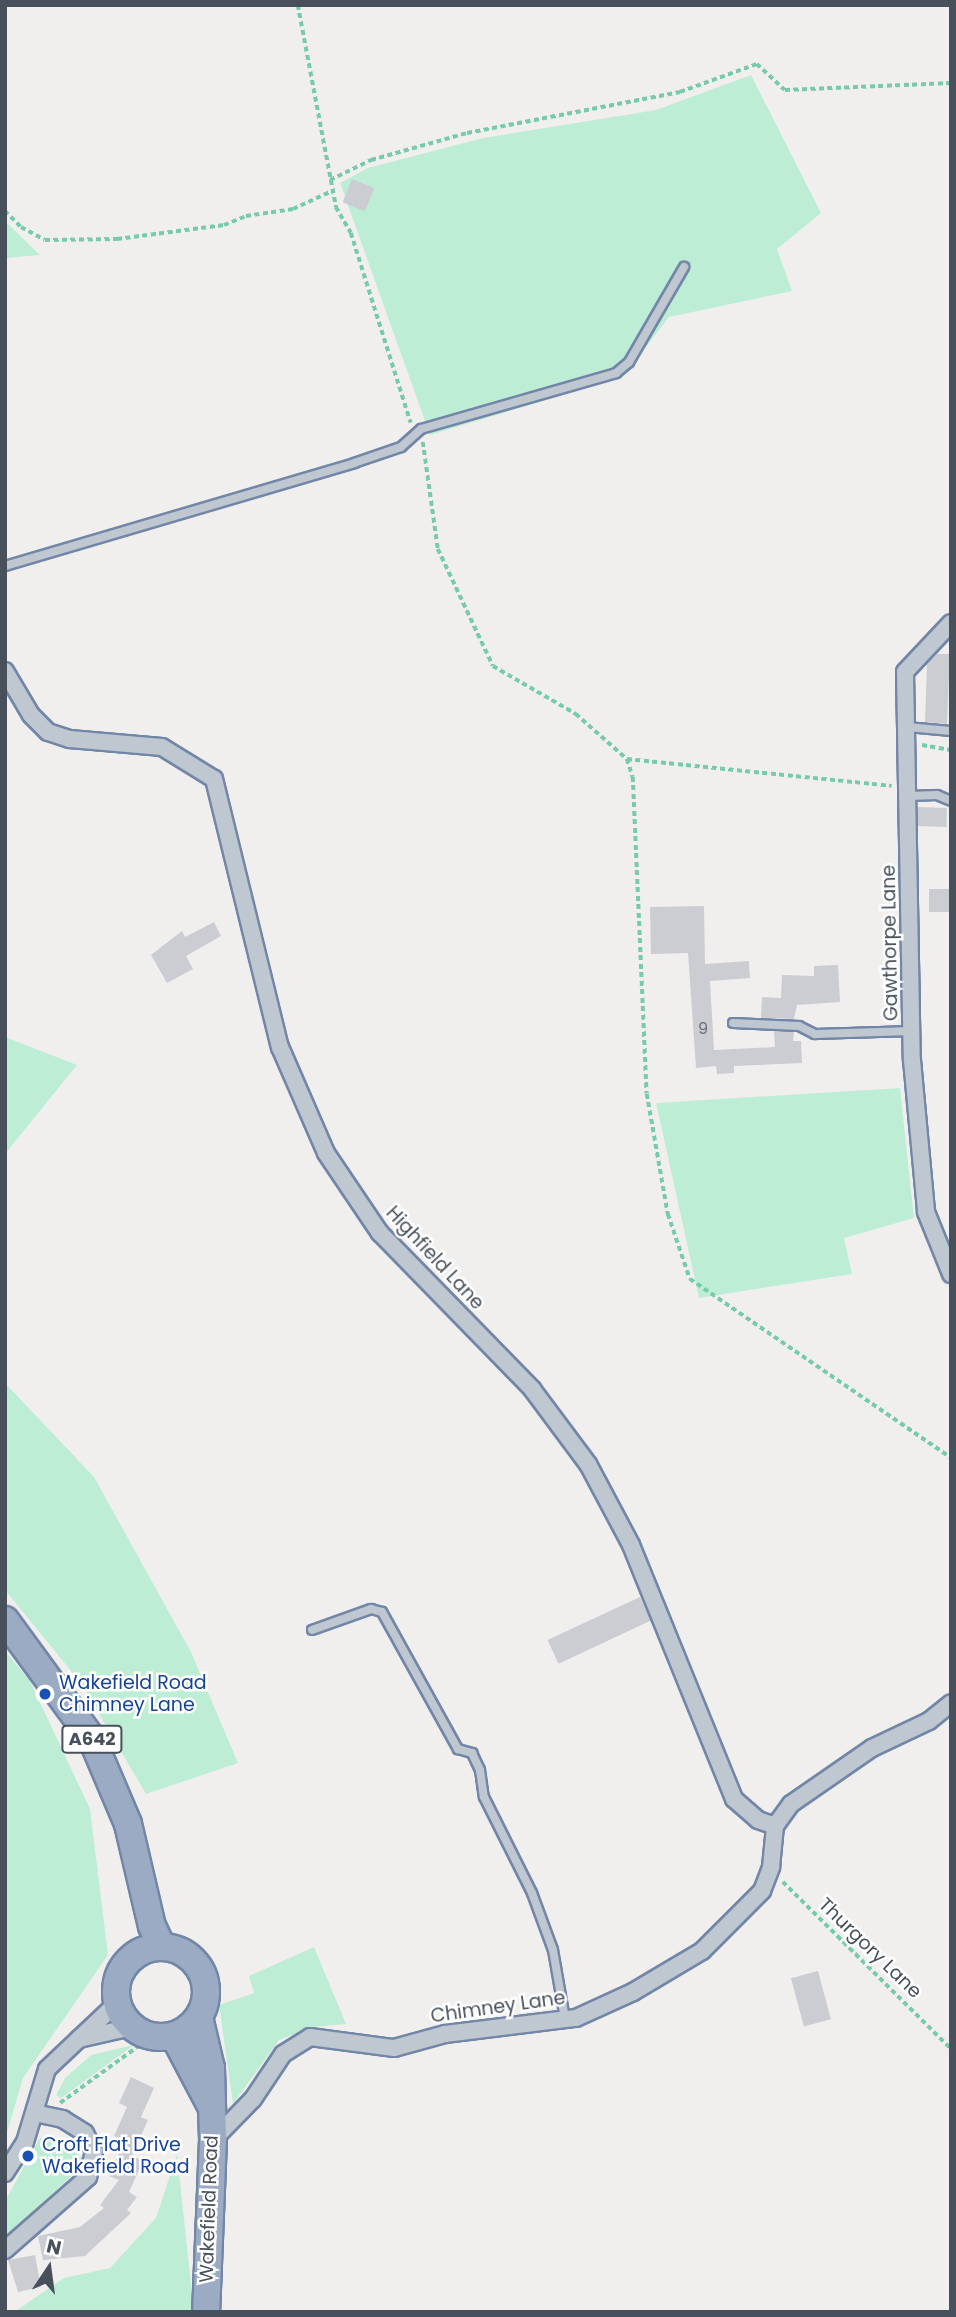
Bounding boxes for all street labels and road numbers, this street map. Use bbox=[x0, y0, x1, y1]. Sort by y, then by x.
street label: Gawthorpe Lane bbox=[877, 865, 903, 1021]
street label: Highfield Lane bbox=[381, 1202, 489, 1314]
road number: A642 bbox=[60, 1724, 124, 1754]
street label: Thurgory Lane bbox=[814, 1893, 926, 2003]
street label: Chimney Lane bbox=[429, 1986, 567, 2028]
street label: Wakefield Road bbox=[195, 2135, 223, 2283]

